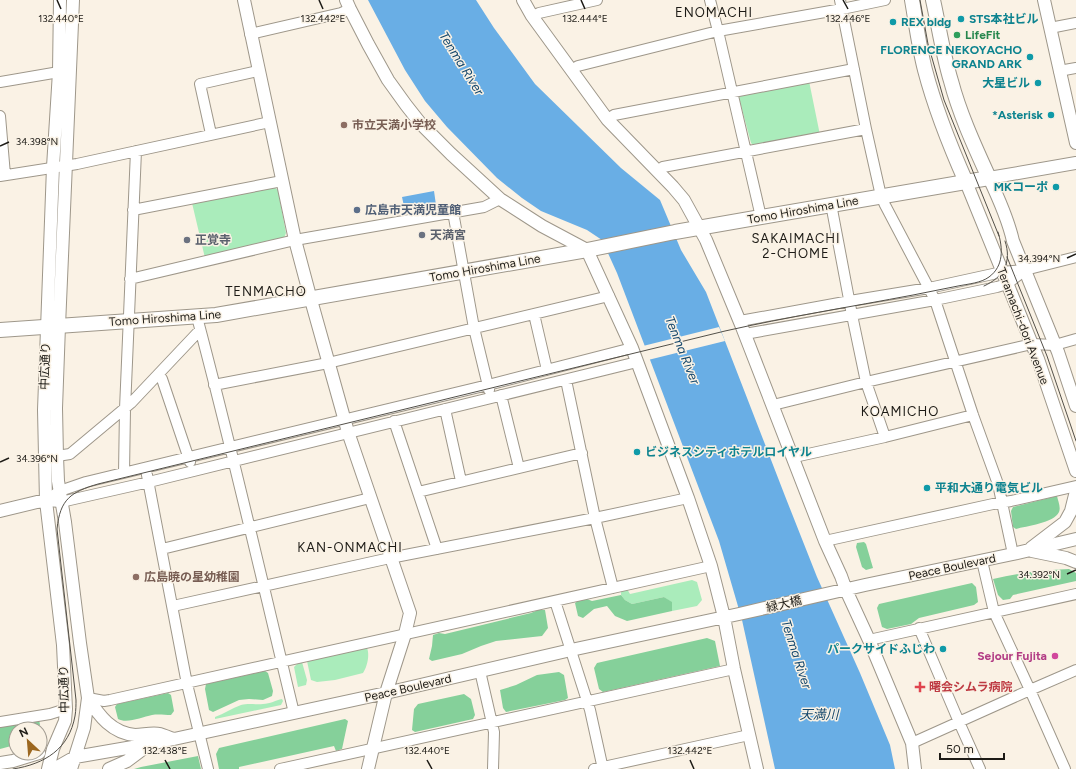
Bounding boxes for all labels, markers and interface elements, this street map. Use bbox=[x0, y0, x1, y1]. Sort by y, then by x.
district label: ENOMACHI bbox=[675, 5, 753, 20]
text: 132.440°E bbox=[38, 12, 84, 25]
text: 132.442°E bbox=[301, 12, 346, 25]
text: 132.444°E bbox=[562, 12, 608, 25]
text: 132.446°E bbox=[826, 12, 871, 25]
place label: STS本社ビル bbox=[969, 12, 1039, 26]
marker: STS本社ビル bbox=[956, 14, 966, 24]
place label: REX bldg bbox=[901, 15, 951, 29]
marker: REX bldg bbox=[888, 17, 898, 27]
place label: LifeFit bbox=[965, 28, 1001, 42]
water label: Tenma River bbox=[436, 29, 487, 98]
marker: LifeFit bbox=[952, 30, 962, 40]
place label: FLORENCE NEKOYACHO GRAND ARK bbox=[880, 43, 1023, 71]
marker: FLORENCE NEKOYACHO GRAND ARK bbox=[1025, 52, 1035, 62]
place label: 大星ビル bbox=[982, 76, 1030, 90]
marker: 大星ビル bbox=[1033, 78, 1043, 88]
place label: *Asterisk bbox=[992, 108, 1044, 122]
marker: *Asterisk bbox=[1046, 110, 1056, 120]
place label: 市立天満小学校 bbox=[352, 118, 436, 132]
marker: 市立天満小学校 bbox=[339, 120, 349, 130]
text: 34.398°N bbox=[16, 135, 58, 148]
place label: MKコーポ bbox=[994, 180, 1048, 194]
marker: MKコーポ bbox=[1051, 182, 1061, 192]
street label: Tomo Hiroshima Line bbox=[746, 193, 860, 227]
place label: 広島市天満児童館 bbox=[365, 203, 461, 217]
marker: 広島市天満児童館 bbox=[352, 205, 362, 215]
place label: 天満宮 bbox=[430, 228, 466, 242]
marker: 天満宮 bbox=[417, 230, 427, 240]
district label: SAKAIMACHI 2-CHOME bbox=[751, 231, 841, 261]
place label: 正覚寺 bbox=[195, 233, 231, 247]
marker: 正覚寺 bbox=[182, 235, 192, 245]
street label: Tomo Hiroshima Line bbox=[428, 251, 542, 285]
text: 34.394°N bbox=[1018, 252, 1060, 265]
street label: Teramachi-dori Avenue bbox=[994, 265, 1052, 387]
district label: TENMACHO bbox=[225, 284, 307, 299]
street label: Tomo Hiroshima Line bbox=[108, 307, 222, 329]
water label: Tenma River bbox=[662, 314, 703, 387]
street label: 中広通り bbox=[37, 342, 53, 390]
district label: KOAMICHO bbox=[861, 404, 939, 419]
place label: ビジネスシティホテルロイヤル bbox=[645, 445, 812, 459]
marker: ビジネスシティホテルロイヤル bbox=[632, 447, 642, 457]
text: 34.396°N bbox=[16, 452, 58, 465]
place label: 平和大通り電気ビル bbox=[935, 481, 1043, 495]
marker: 平和大通り電気ビル bbox=[922, 483, 932, 493]
district label: KAN-ONMACHI bbox=[297, 540, 403, 555]
street label: Peace Boulevard bbox=[907, 551, 997, 583]
text: 34.392°N bbox=[1018, 568, 1060, 581]
place label: 広島暁の星幼稚園 bbox=[144, 570, 240, 584]
marker: 広島暁の星幼稚園 bbox=[131, 572, 141, 582]
street label: 緑大橋 bbox=[765, 593, 803, 615]
water label: Tenma River bbox=[778, 618, 815, 691]
place label: パークサイドふじわ bbox=[827, 642, 935, 656]
marker: パークサイドふじわ bbox=[938, 644, 948, 654]
place label: Sejour Fujita bbox=[977, 649, 1047, 663]
marker: Sejour Fujita bbox=[1050, 651, 1060, 661]
street label: 中広通り bbox=[57, 665, 71, 713]
street label: Peace Boulevard bbox=[363, 671, 453, 705]
place label: 曙会シムラ病院 bbox=[929, 680, 1012, 694]
marker: 曙会シムラ病院 bbox=[914, 681, 926, 693]
water label: 天満川 bbox=[799, 707, 840, 722]
north arrow bbox=[8, 721, 48, 761]
text: N bbox=[17, 725, 31, 740]
scale bar bbox=[940, 735, 1004, 761]
text: 50 m bbox=[946, 742, 974, 756]
text: 132.438°E bbox=[143, 744, 187, 757]
text: 132.440°E bbox=[404, 744, 450, 757]
text: 132.442°E bbox=[668, 744, 713, 757]

